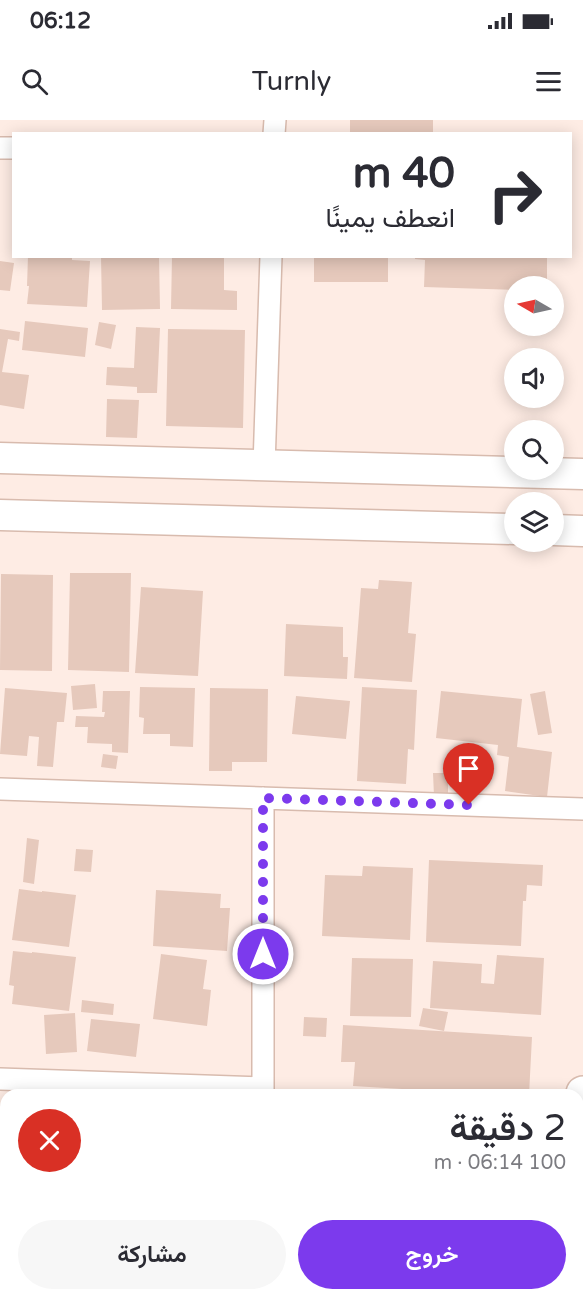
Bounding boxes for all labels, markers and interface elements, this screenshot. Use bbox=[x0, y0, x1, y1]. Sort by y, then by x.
text: 06:12 bbox=[30, 8, 91, 34]
icon: search bbox=[18, 65, 51, 98]
text: Turnly bbox=[252, 65, 331, 98]
icon: menu bbox=[532, 65, 565, 98]
text: 40 m bbox=[353, 148, 455, 199]
icon: right bbox=[476, 156, 554, 234]
text: انعطف يمينًا bbox=[325, 202, 455, 235]
north arrow bbox=[504, 276, 564, 336]
map controls bbox=[504, 276, 564, 552]
button: sound bbox=[504, 348, 564, 408]
button: search bbox=[504, 420, 564, 480]
button: layers bbox=[504, 492, 564, 552]
pin bbox=[443, 743, 494, 805]
icon: arrive bbox=[452, 752, 485, 785]
position arrow bbox=[231, 922, 295, 986]
text: 2 دقيقة bbox=[450, 1107, 566, 1150]
button: close bbox=[18, 1109, 81, 1172]
text: 100 m · 06:14 bbox=[434, 1151, 566, 1175]
button: مشاركة bbox=[18, 1220, 286, 1289]
button: خروج bbox=[298, 1220, 566, 1289]

